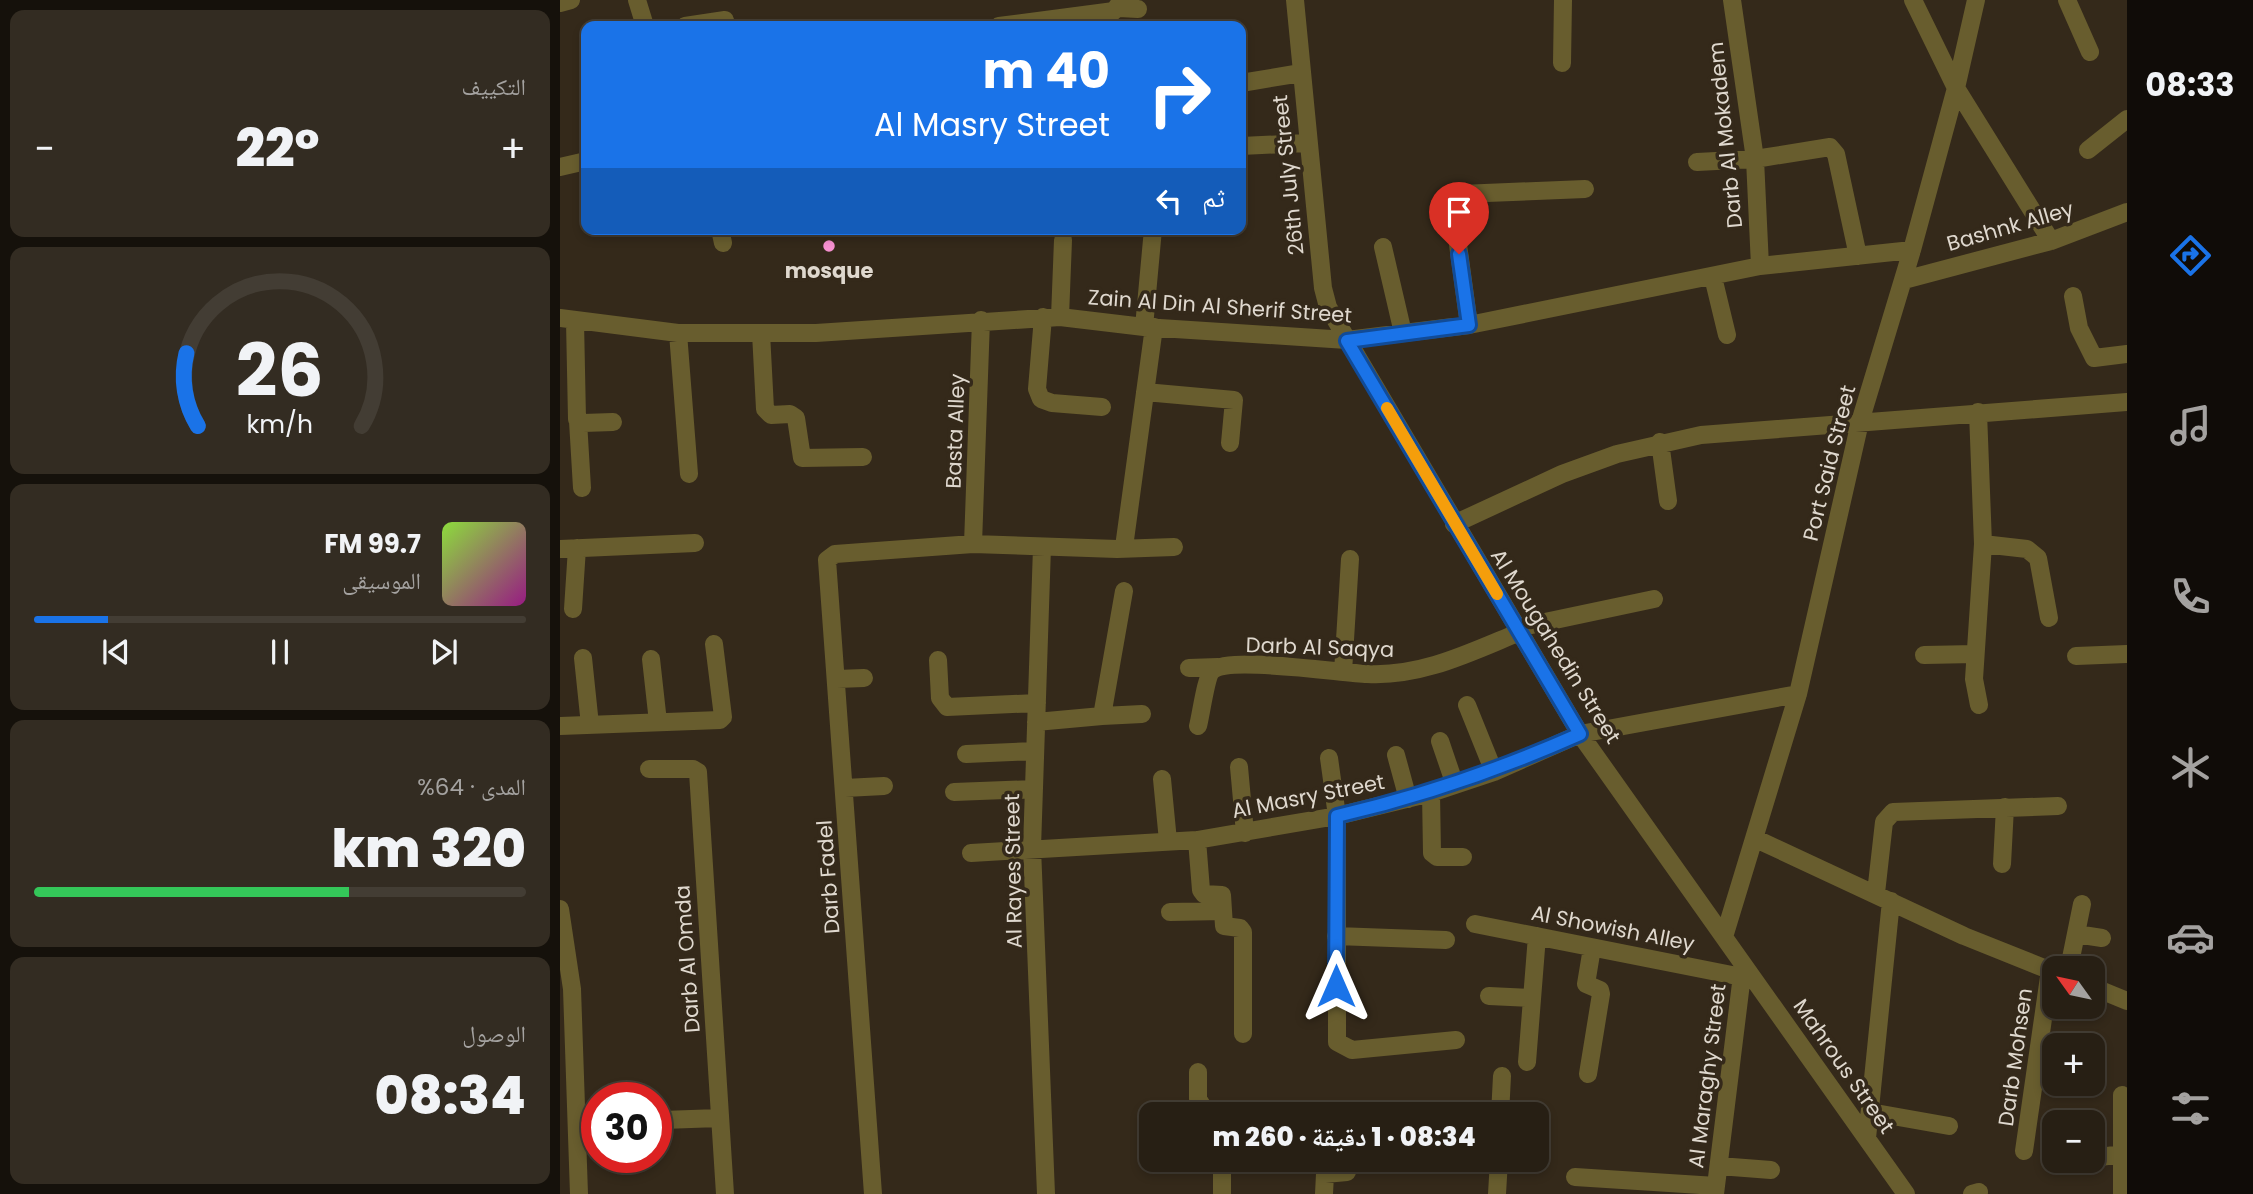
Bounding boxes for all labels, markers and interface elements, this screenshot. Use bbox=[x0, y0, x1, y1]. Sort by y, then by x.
text: 40 m bbox=[983, 37, 1110, 105]
street label: Darb Al Mokadem bbox=[1701, 41, 1749, 229]
icon: right bbox=[1134, 49, 1225, 140]
text: 08:33 bbox=[2145, 62, 2235, 107]
text: التكييف bbox=[461, 71, 526, 103]
street label: 26th July Street bbox=[1265, 94, 1311, 256]
text: Al Masry Street bbox=[874, 102, 1110, 147]
text: 22° bbox=[235, 112, 320, 185]
text: − bbox=[34, 122, 55, 175]
text: + bbox=[500, 122, 526, 175]
text: ثم bbox=[1202, 180, 1225, 216]
icon: left bbox=[1150, 182, 1188, 220]
pin bbox=[1429, 182, 1489, 254]
icon: arrive bbox=[1440, 193, 1478, 231]
street label: Bashnk Alley bbox=[1943, 194, 2077, 258]
icon: directions bbox=[2166, 231, 2215, 280]
marker: mosque bbox=[821, 238, 837, 254]
place label: mosque bbox=[785, 256, 873, 285]
street label: Zain Al Din Al Sherif Street bbox=[1087, 282, 1353, 330]
text: 26 bbox=[236, 321, 324, 422]
street label: Basta Alley bbox=[939, 373, 972, 489]
street label: Port Said Street bbox=[1796, 382, 1862, 544]
icon: music bbox=[2166, 401, 2215, 450]
text: km/h bbox=[247, 407, 313, 442]
text: 99.7 FM bbox=[324, 526, 421, 562]
street label: Al Mougahedin Street bbox=[1484, 543, 1628, 749]
text: الموسيقى bbox=[342, 565, 421, 597]
icon: phone bbox=[2166, 572, 2215, 621]
street label: Darb Al Saqya bbox=[1245, 630, 1395, 664]
icon: previous bbox=[97, 633, 135, 671]
icon: pause bbox=[261, 633, 299, 671]
icon: next bbox=[425, 633, 463, 671]
icon: climate bbox=[2166, 743, 2215, 792]
street label: Al Masry Street bbox=[1229, 767, 1387, 825]
text: المدى · 64% bbox=[417, 771, 526, 803]
street label: Al Rayes Street bbox=[997, 793, 1029, 949]
text: 320 km bbox=[331, 812, 526, 885]
street label: Darb Fadel bbox=[810, 819, 846, 935]
street label: Darb Al Omda bbox=[667, 884, 707, 1034]
street label: Al Showish Alley bbox=[1529, 898, 1697, 958]
icon: car bbox=[2166, 913, 2215, 962]
position arrow bbox=[1299, 949, 1373, 1023]
north arrow bbox=[2042, 956, 2105, 1018]
map controls bbox=[2042, 956, 2105, 1173]
street label: Al Maraghy Street bbox=[1681, 982, 1733, 1170]
street label: Darb Mohsen bbox=[1991, 986, 2039, 1128]
street label: Mahrous Street bbox=[1787, 993, 1901, 1139]
text: الوصول bbox=[462, 1018, 526, 1050]
button: + bbox=[2042, 1033, 2105, 1096]
text: 08:34 bbox=[375, 1059, 526, 1132]
speed limit sign: 30 bbox=[581, 1082, 672, 1173]
icon: filters bbox=[2166, 1084, 2215, 1133]
button: − bbox=[2042, 1110, 2105, 1173]
text: 08:34 · 1 دقيقة · 260 m bbox=[1212, 1119, 1476, 1155]

